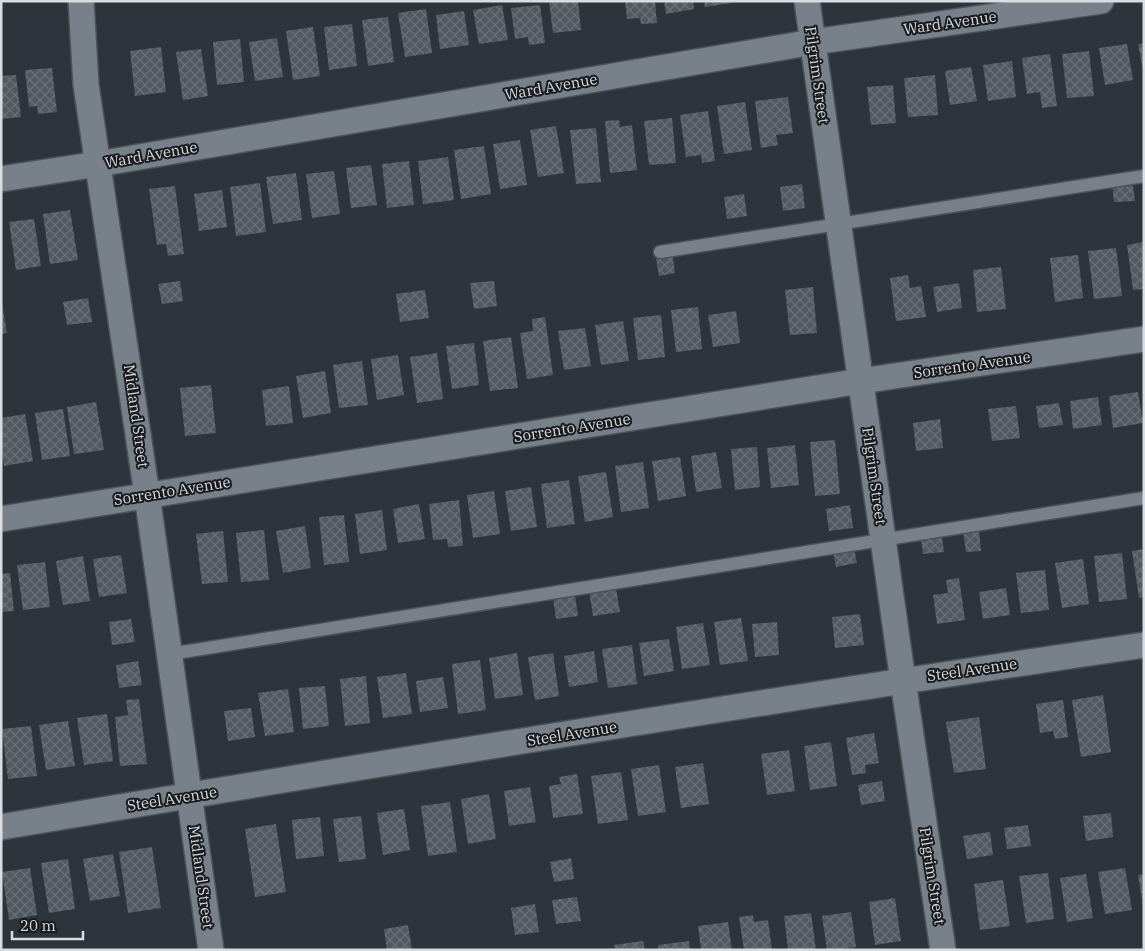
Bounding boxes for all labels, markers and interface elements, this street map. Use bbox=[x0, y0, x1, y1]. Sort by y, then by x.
street label: Ward Avenue bbox=[902, 7, 998, 38]
street label: Pilgrim Street bbox=[801, 25, 834, 125]
street label: Ward Avenue bbox=[503, 69, 599, 104]
street label: Ward Avenue bbox=[103, 137, 199, 172]
street label: Sorrento Avenue bbox=[912, 347, 1032, 382]
street label: Midland Street bbox=[120, 363, 153, 469]
street label: Sorrento Avenue bbox=[512, 409, 632, 446]
street label: Pilgrim Street bbox=[858, 426, 891, 526]
street label: Sorrento Avenue bbox=[112, 472, 232, 509]
street label: Steel Avenue bbox=[926, 654, 1018, 685]
street label: Steel Avenue bbox=[526, 717, 618, 750]
street label: Steel Avenue bbox=[126, 782, 218, 815]
street label: Midland Street bbox=[185, 824, 218, 930]
street label: Pilgrim Street bbox=[915, 826, 950, 926]
scale bar bbox=[12, 908, 84, 940]
text: 20 m bbox=[20, 916, 56, 935]

